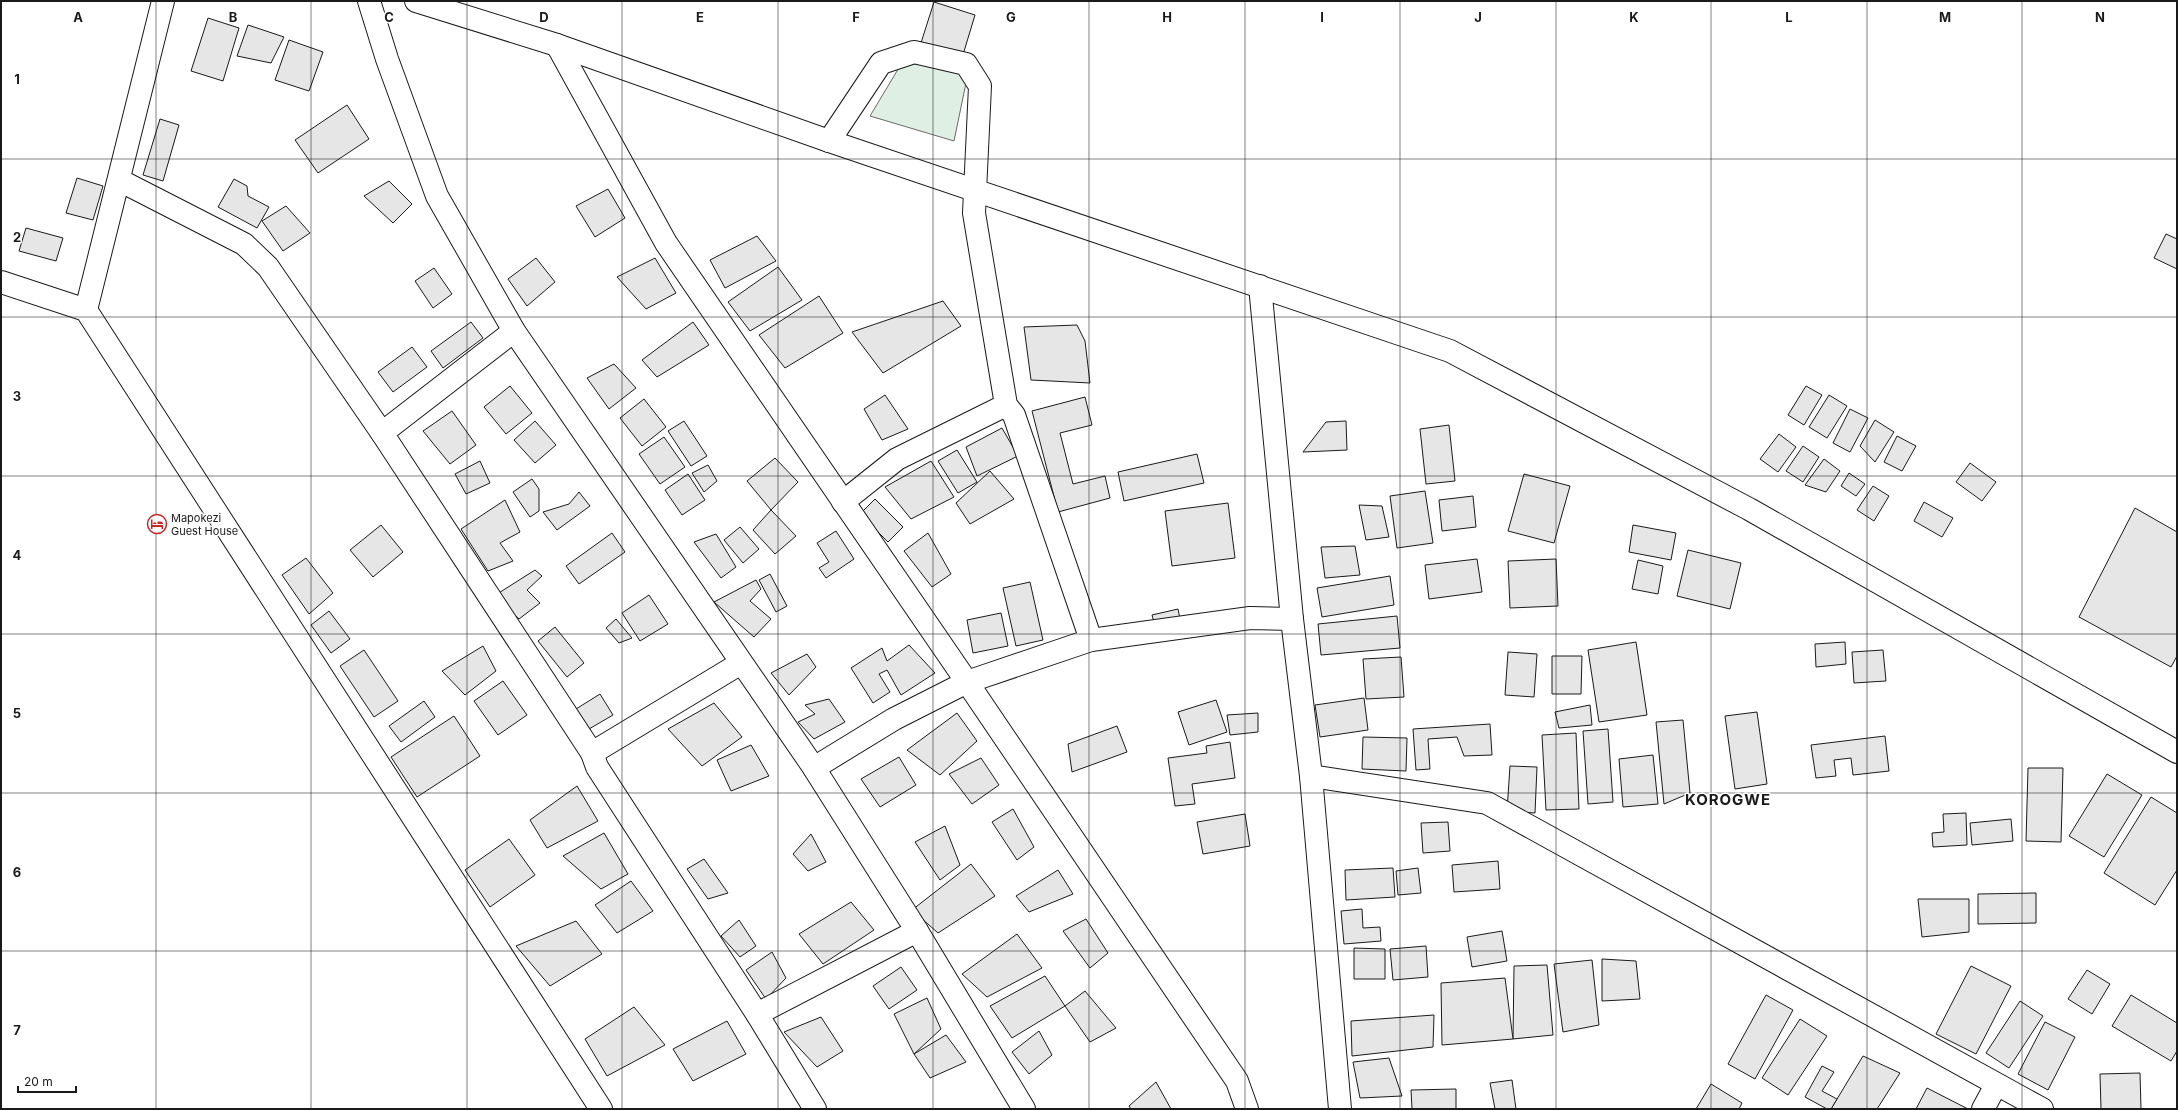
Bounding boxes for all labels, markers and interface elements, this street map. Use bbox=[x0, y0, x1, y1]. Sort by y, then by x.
text: A bbox=[73, 9, 83, 25]
text: B bbox=[229, 9, 238, 25]
text: C bbox=[384, 9, 394, 25]
text: D bbox=[539, 9, 549, 25]
text: E bbox=[696, 9, 704, 25]
text: F bbox=[852, 9, 860, 25]
text: G bbox=[1006, 9, 1016, 25]
text: H bbox=[1162, 9, 1172, 25]
text: I bbox=[1320, 9, 1324, 25]
text: J bbox=[1474, 9, 1482, 25]
text: K bbox=[1629, 9, 1639, 25]
text: L bbox=[1785, 9, 1793, 25]
text: M bbox=[1939, 9, 1951, 25]
text: N bbox=[2095, 9, 2105, 25]
text: 1 bbox=[14, 71, 20, 87]
text: 2 bbox=[13, 229, 21, 245]
text: 3 bbox=[13, 388, 21, 404]
place label: Mapokezi Guest House bbox=[171, 511, 238, 538]
hotel icon: Mapokezi Guest House bbox=[146, 513, 168, 535]
text: 4 bbox=[13, 547, 22, 563]
text: 5 bbox=[13, 705, 21, 721]
district label: KOROGWE bbox=[1685, 790, 1771, 809]
text: 6 bbox=[13, 864, 21, 880]
text: 7 bbox=[13, 1022, 21, 1038]
scale bar bbox=[18, 1068, 76, 1094]
text: 20 m bbox=[24, 1074, 53, 1089]

